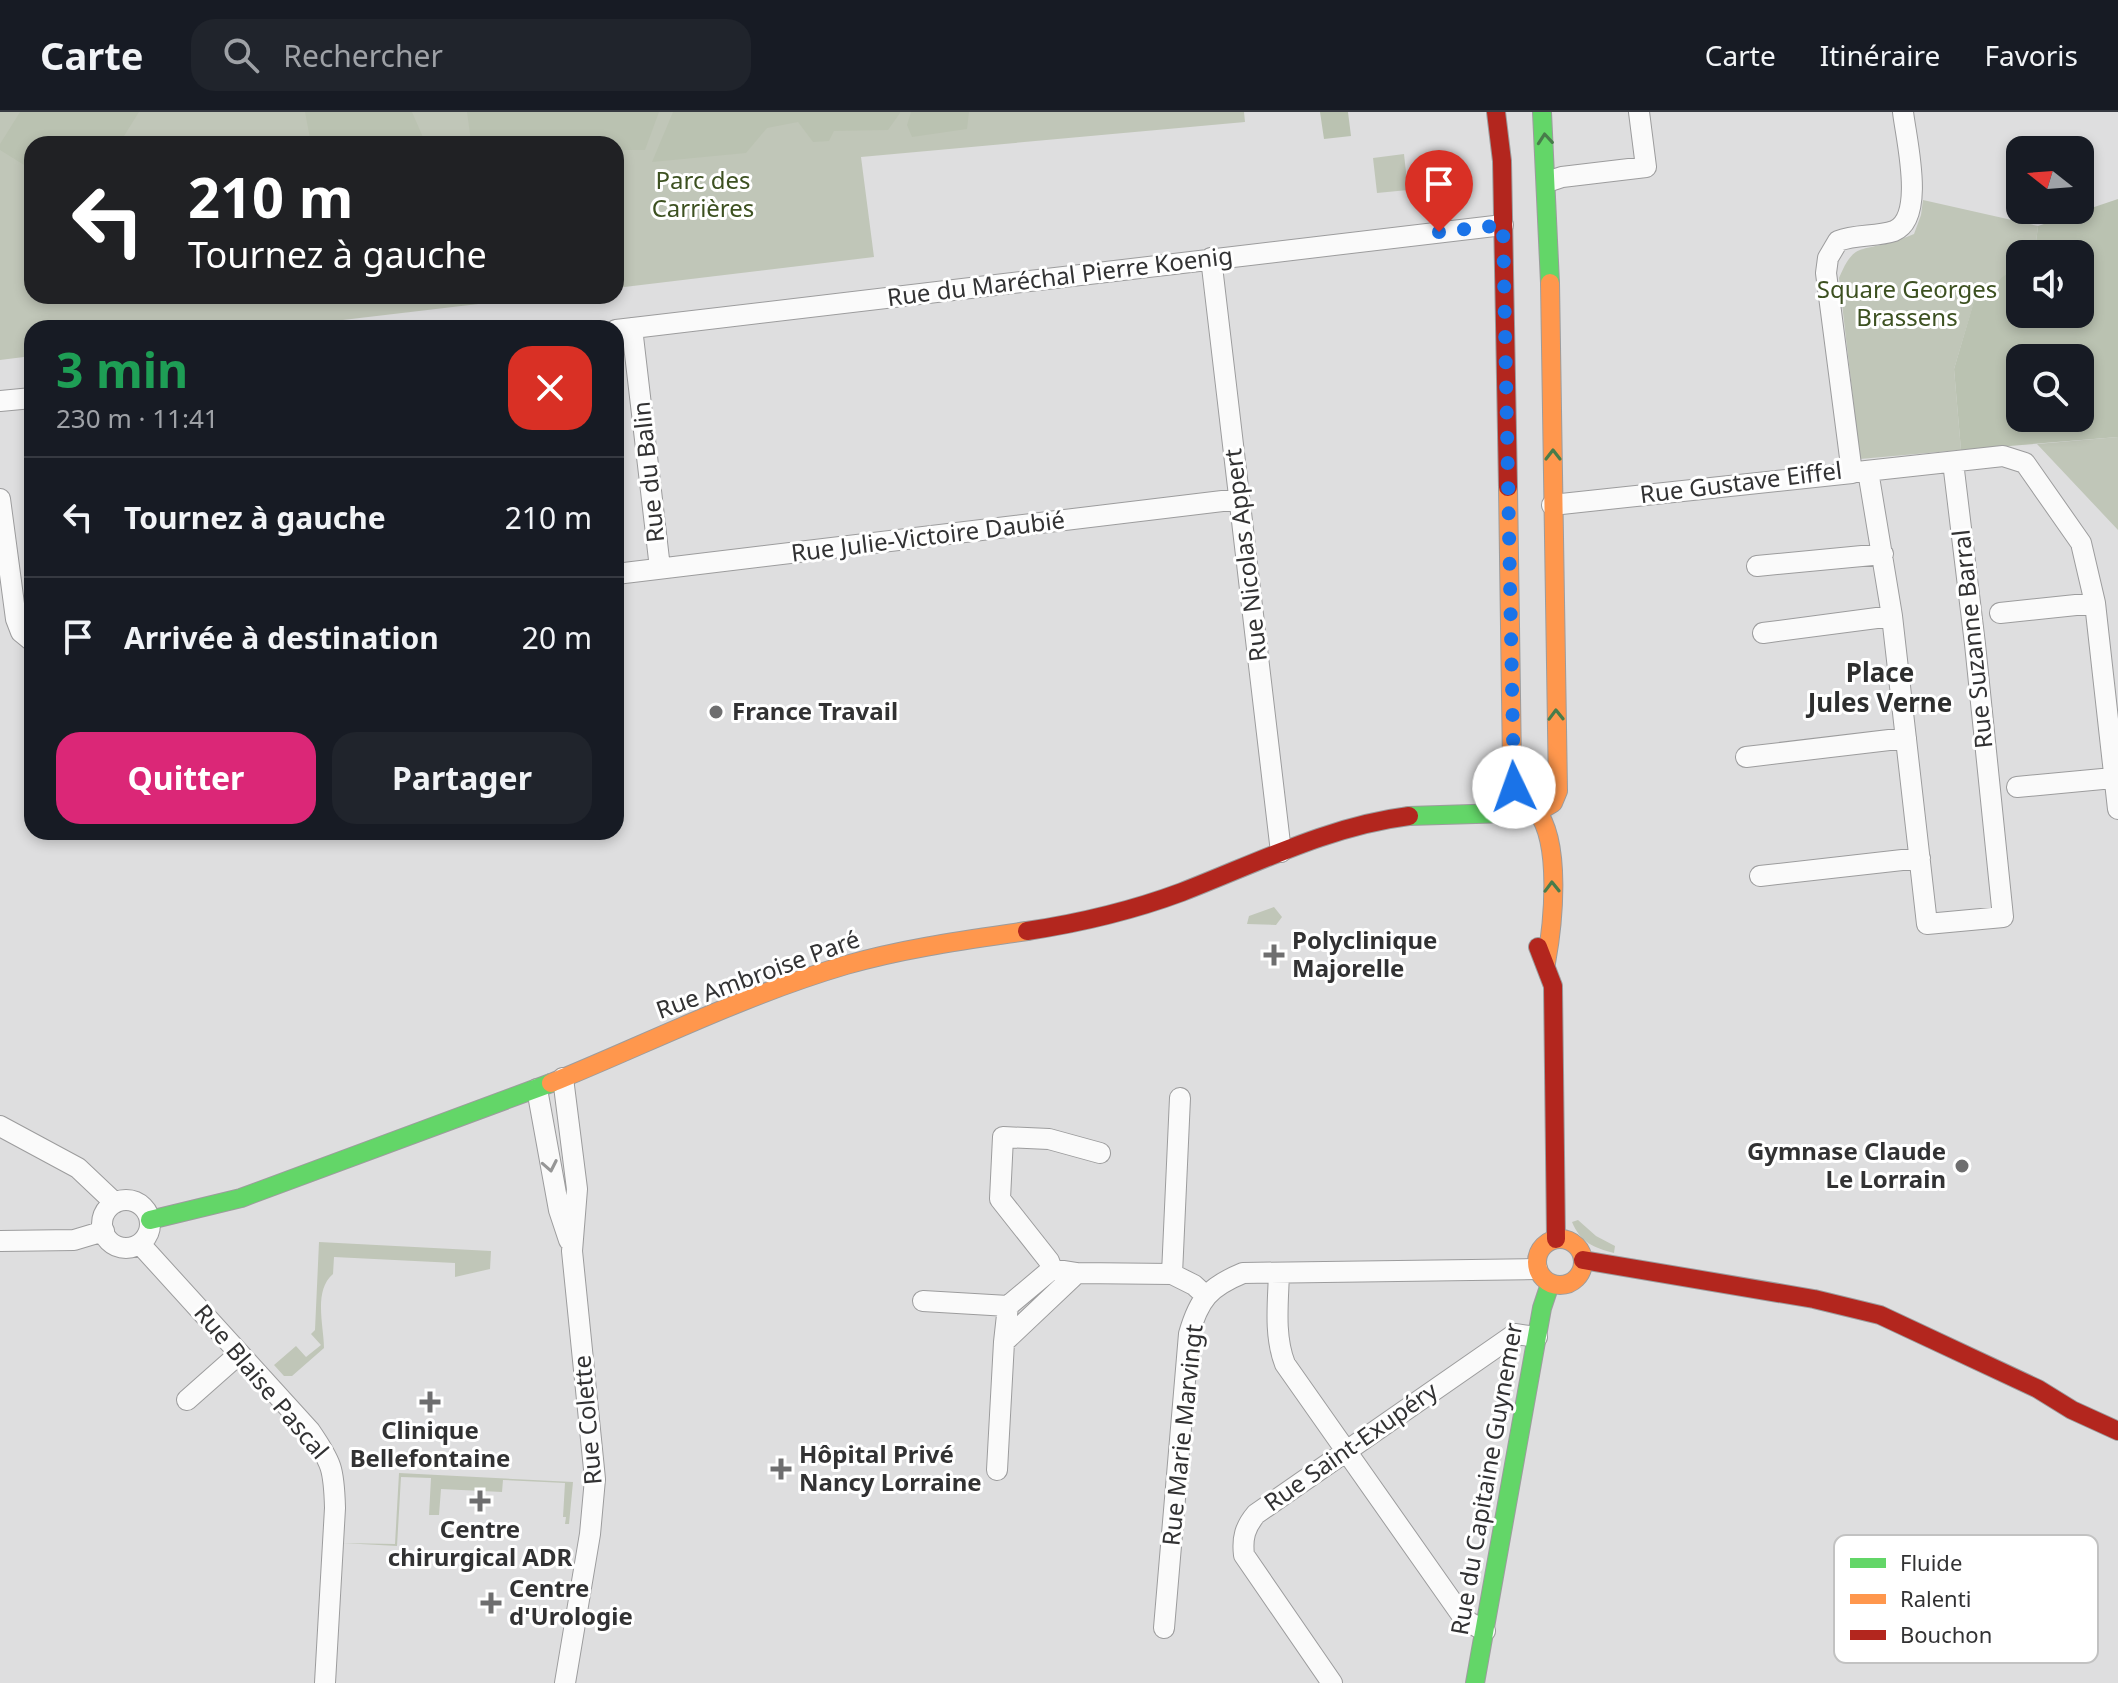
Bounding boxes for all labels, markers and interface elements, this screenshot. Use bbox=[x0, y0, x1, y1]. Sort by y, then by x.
search box bbox=[191, 19, 751, 91]
text: Carte bbox=[40, 29, 143, 81]
icon: search bbox=[219, 33, 263, 77]
text: Rechercher bbox=[283, 35, 443, 76]
text: Carte bbox=[1705, 36, 1776, 74]
text: Itinéraire bbox=[1820, 36, 1940, 74]
text: Favoris bbox=[1984, 36, 2078, 74]
one-way arrow bbox=[1537, 132, 1554, 145]
north arrow bbox=[2006, 136, 2094, 224]
map controls bbox=[2006, 136, 2094, 432]
pin bbox=[1405, 150, 1473, 232]
text: 210 m bbox=[188, 158, 353, 234]
icon: arrive bbox=[1417, 162, 1461, 206]
park label: Parc des Carrières bbox=[652, 163, 754, 224]
icon: left bbox=[56, 168, 160, 272]
text: Tournez à gauche bbox=[188, 230, 487, 279]
street label: Rue du Maréchal Pierre Koenig bbox=[885, 238, 1234, 313]
button: sound bbox=[2006, 240, 2094, 328]
park label: Square Georges Brassens bbox=[1817, 272, 1997, 333]
text: 3 min bbox=[56, 337, 188, 402]
button: search bbox=[2006, 344, 2094, 432]
button: close bbox=[508, 346, 592, 430]
text: 230 m · 11:41 bbox=[56, 400, 219, 436]
street label: Rue du Balin bbox=[624, 400, 671, 544]
street label: Rue Nicolas Appert bbox=[1215, 446, 1274, 664]
one-way arrow bbox=[1544, 448, 1561, 461]
street label: Rue Gustave Eiffel bbox=[1638, 453, 1844, 510]
icon: left bbox=[56, 495, 100, 539]
text: Tournez à gauche bbox=[124, 497, 386, 538]
text: 210 m bbox=[505, 497, 592, 538]
street label: Rue Julie-Victoire Daubié bbox=[789, 502, 1067, 569]
street label: Rue Suzanne Barral bbox=[1944, 528, 1999, 750]
icon: arrive bbox=[56, 615, 100, 659]
text: Arrivée à destination bbox=[124, 617, 439, 658]
text: 20 m bbox=[522, 617, 592, 658]
district label: Place Jules Verne bbox=[1806, 654, 1952, 720]
place label: France Travail bbox=[732, 694, 898, 727]
marker: France Travail bbox=[707, 703, 725, 721]
one-way arrow bbox=[1547, 708, 1565, 721]
button: Quitter bbox=[56, 732, 316, 824]
button: Partager bbox=[332, 732, 592, 824]
position arrow bbox=[1472, 745, 1556, 829]
one-way arrow bbox=[1543, 880, 1561, 893]
street label: Rue Ambroise Paré bbox=[651, 921, 864, 1026]
place label: Polyclinique Majorelle bbox=[1292, 923, 1437, 984]
marker: Polyclinique Majorelle bbox=[1263, 944, 1285, 966]
place label: Gymnase Claude Le Lorrain bbox=[1747, 1134, 1946, 1195]
marker: Gymnase Claude Le Lorrain bbox=[1953, 1157, 1971, 1175]
one-way arrow bbox=[541, 1159, 558, 1172]
street label: Rue Blaise Pascal bbox=[188, 1297, 337, 1466]
street label: Rue du Capitaine Guynemer bbox=[1442, 1320, 1529, 1638]
street label: Rue Marie Marvingt bbox=[1153, 1322, 1210, 1547]
street label: Rue Colette bbox=[564, 1354, 609, 1486]
street label: Rue Saint-Exupéry bbox=[1257, 1373, 1444, 1518]
marker: Clinique Bellefontaine bbox=[419, 1391, 441, 1413]
place label: Clinique Bellefontaine bbox=[350, 1413, 510, 1474]
place label: Hôpital Privé Nancy Lorraine bbox=[799, 1437, 982, 1498]
marker: Hôpital Privé Nancy Lorraine bbox=[770, 1458, 792, 1480]
marker: Centre chirurgical ADR bbox=[469, 1490, 491, 1512]
place label: Centre chirurgical ADR bbox=[388, 1512, 572, 1573]
legend bbox=[1834, 1535, 2098, 1663]
text: Fluide bbox=[1900, 1547, 1962, 1577]
place label: Centre d'Urologie bbox=[509, 1571, 633, 1632]
text: Ralenti bbox=[1900, 1583, 1971, 1613]
marker: Centre d'Urologie bbox=[480, 1592, 502, 1614]
text: Bouchon bbox=[1900, 1619, 1992, 1649]

